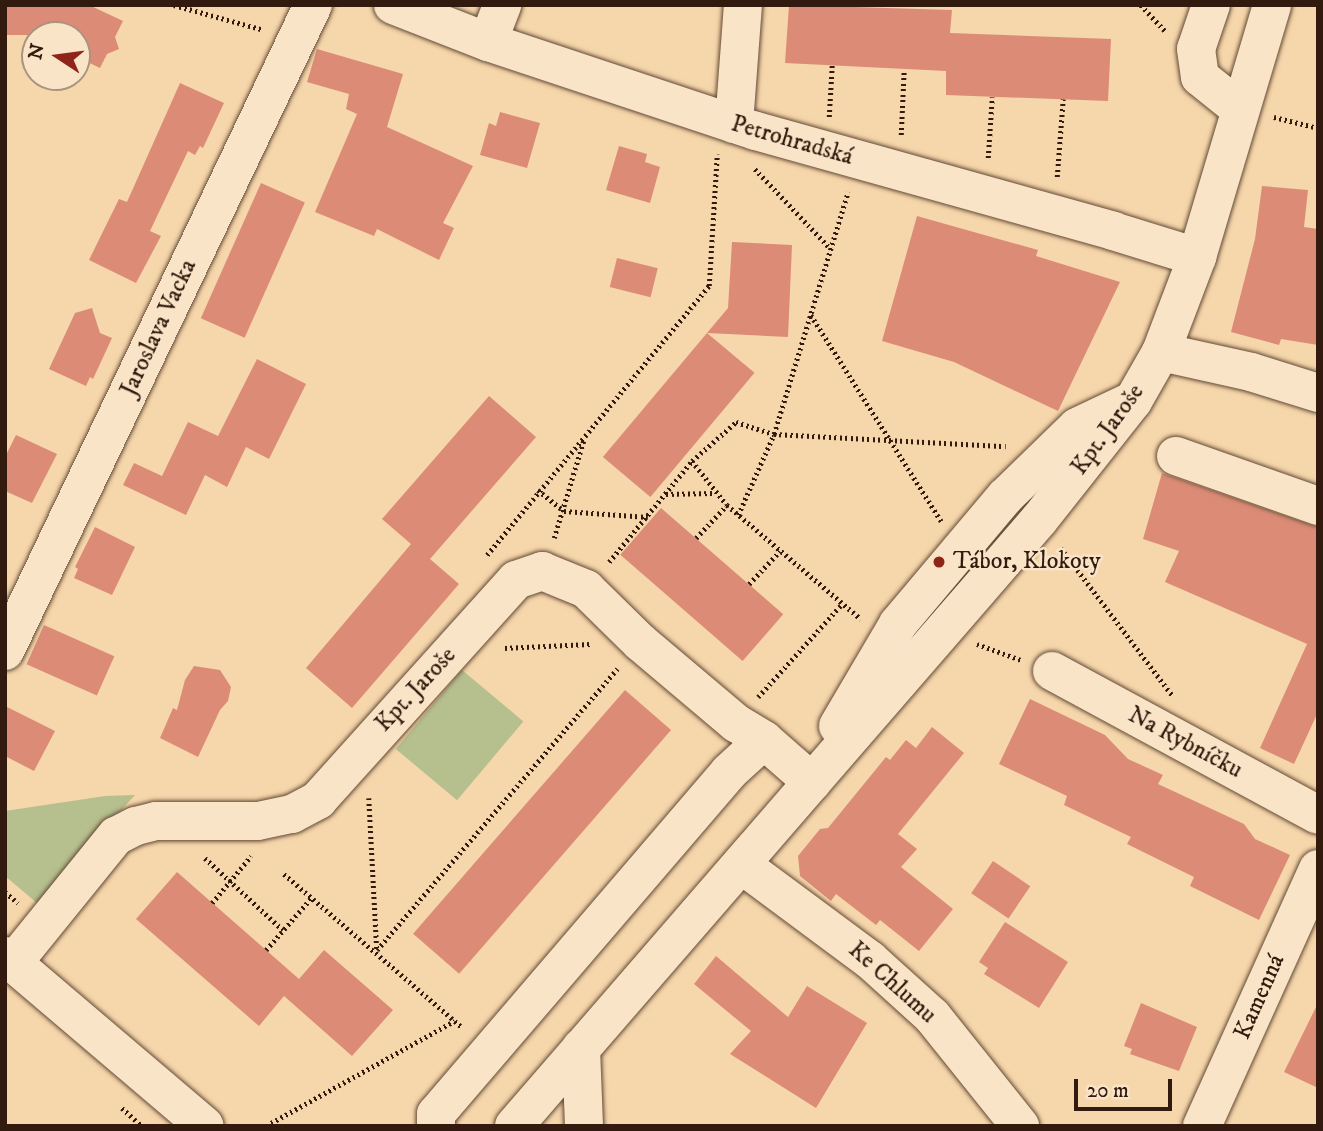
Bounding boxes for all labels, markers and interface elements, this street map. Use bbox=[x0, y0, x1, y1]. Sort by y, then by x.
north arrow bbox=[21, 21, 91, 91]
text: N bbox=[24, 41, 50, 62]
street label: Petrohradská bbox=[728, 110, 856, 172]
street label: Jaroslava Vacka bbox=[115, 255, 203, 401]
street label: Kpt. Jaroše bbox=[1065, 379, 1151, 481]
place label: Tábor, Klokoty bbox=[953, 548, 1101, 576]
marker: Tábor, Klokoty bbox=[931, 554, 947, 570]
street label: Kpt. Jaroše bbox=[370, 642, 462, 738]
street label: Na Rybníčku bbox=[1123, 701, 1247, 785]
street label: Ke Chlumu bbox=[842, 936, 942, 1030]
street label: Kamenná bbox=[1228, 950, 1292, 1044]
scale bar bbox=[1078, 1064, 1176, 1108]
text: 20 m bbox=[1087, 1078, 1129, 1104]

